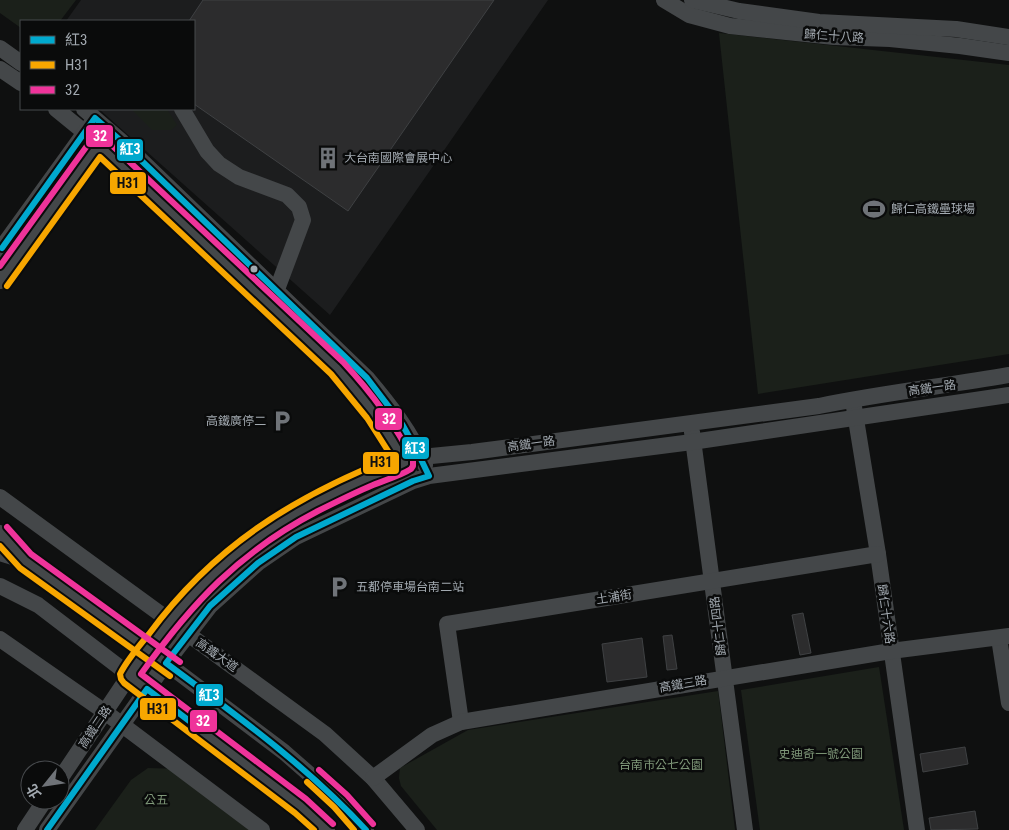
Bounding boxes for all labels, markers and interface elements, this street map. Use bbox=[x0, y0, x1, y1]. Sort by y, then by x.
legend bbox=[20, 20, 195, 110]
street label: 歸仁十八路 bbox=[804, 27, 864, 45]
text: 紅3 bbox=[65, 31, 87, 49]
text: H31 bbox=[65, 56, 89, 74]
text: 32 bbox=[65, 81, 80, 99]
line badge: 32 bbox=[85, 124, 114, 148]
text: 32 bbox=[93, 128, 107, 144]
line badge: 紅3 bbox=[116, 138, 144, 162]
text: 紅3 bbox=[119, 141, 141, 157]
building icon: 大台南國際會展中心 bbox=[315, 145, 341, 171]
place label: 大台南國際會展中心 bbox=[344, 151, 452, 165]
line badge: H31 bbox=[109, 171, 147, 195]
text: H31 bbox=[117, 175, 139, 191]
sports icon: 歸仁高鐵壘球場 bbox=[861, 196, 887, 222]
place label: 歸仁高鐵壘球場 bbox=[891, 202, 975, 216]
unlabelled marker bbox=[249, 264, 259, 274]
street label: 高鐵一路 bbox=[907, 378, 957, 398]
line badge: 32 bbox=[374, 407, 403, 431]
parking icon: 高鐵廣停二 bbox=[269, 408, 295, 434]
text: 32 bbox=[382, 411, 396, 427]
place label: 高鐵廣停二 bbox=[206, 414, 266, 428]
street label: 高鐵一路 bbox=[506, 434, 556, 454]
line badge: 紅3 bbox=[401, 436, 430, 460]
text: 紅3 bbox=[404, 440, 426, 456]
line badge: H31 bbox=[362, 451, 400, 475]
text: H31 bbox=[370, 454, 392, 470]
parking icon: 五都停車場台南二站 bbox=[326, 574, 352, 600]
place label: 五都停車場台南二站 bbox=[356, 580, 464, 594]
street label: 歸仁十六路 bbox=[875, 583, 897, 645]
street label: 土浦街 bbox=[595, 587, 633, 607]
street label: 歸仁十四路 bbox=[707, 595, 729, 657]
street label: 高鐵大道 bbox=[193, 635, 241, 675]
street label: 高鐵三路 bbox=[658, 673, 708, 695]
line badge: 紅3 bbox=[195, 683, 224, 707]
text: 紅3 bbox=[198, 687, 220, 703]
line badge: H31 bbox=[139, 697, 177, 721]
text: H31 bbox=[147, 701, 169, 717]
street label: 高鐵二路 bbox=[76, 703, 114, 751]
line badge: 32 bbox=[189, 709, 218, 733]
text: 32 bbox=[196, 713, 210, 729]
park label: 史迪奇一號公園 bbox=[779, 747, 863, 761]
park label: 台南市公七公園 bbox=[619, 758, 703, 772]
north arrow bbox=[20, 760, 70, 810]
text: 北 bbox=[23, 781, 44, 802]
park label: 公五 bbox=[144, 793, 168, 807]

